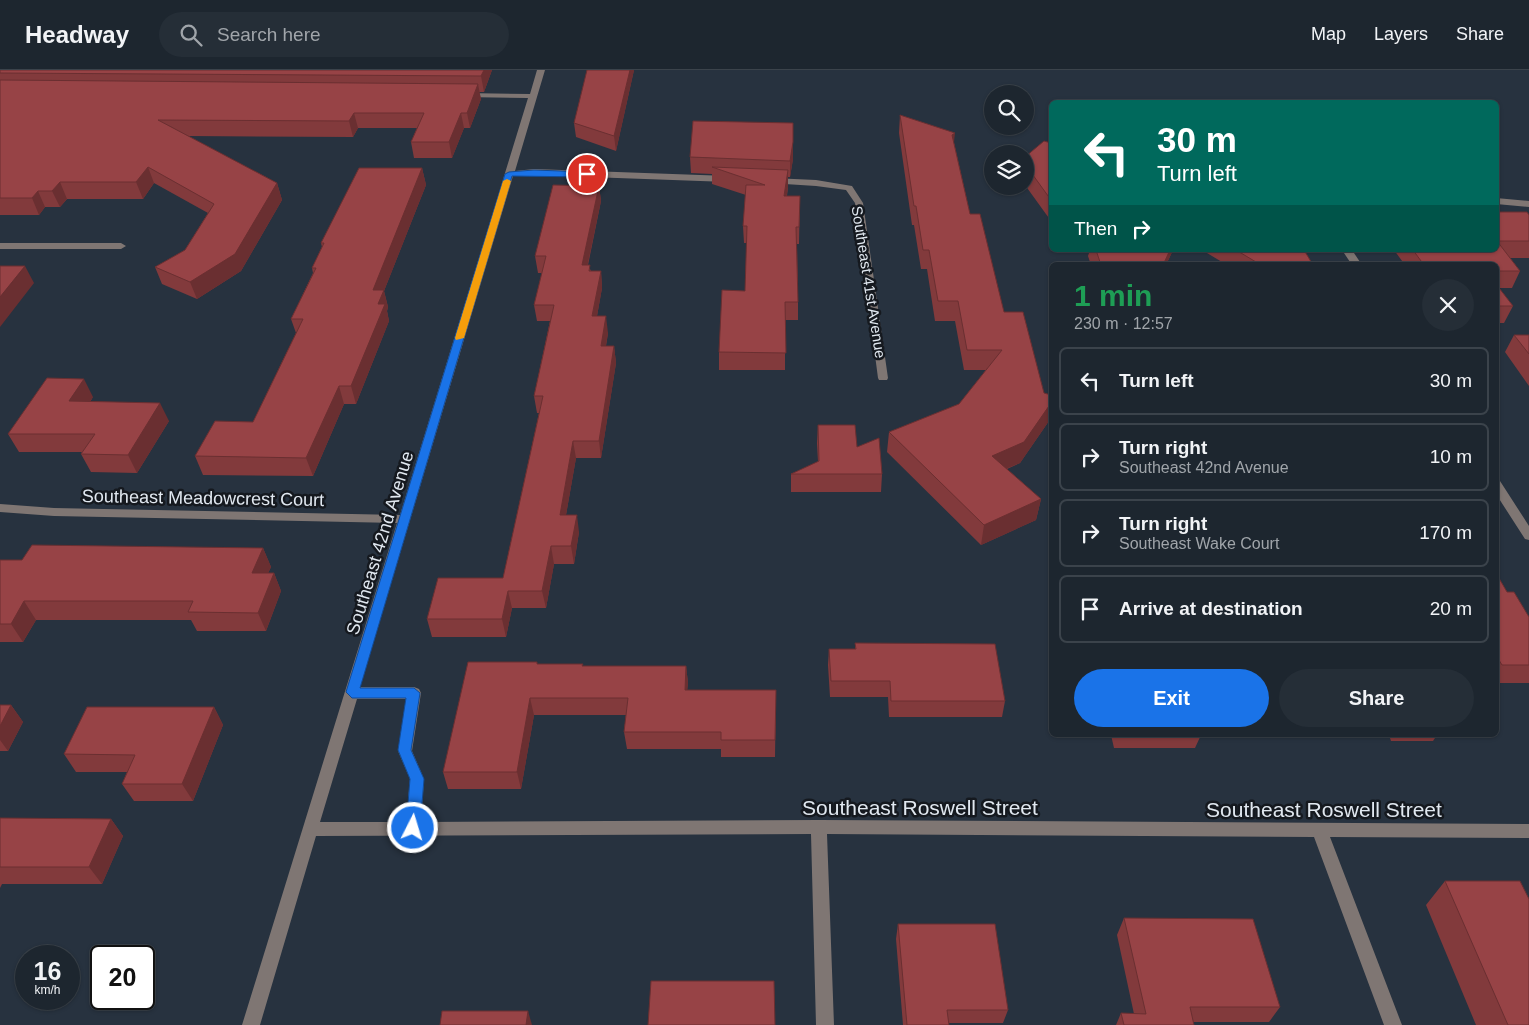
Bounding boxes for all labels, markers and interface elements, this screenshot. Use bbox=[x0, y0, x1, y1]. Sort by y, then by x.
search box bbox=[159, 12, 509, 57]
text: Headway bbox=[25, 21, 129, 48]
icon: search bbox=[177, 21, 205, 49]
text: Search here bbox=[217, 24, 321, 45]
text: Map bbox=[1311, 24, 1346, 44]
text: Layers bbox=[1374, 24, 1428, 44]
text: Share bbox=[1456, 24, 1504, 44]
map controls bbox=[984, 85, 1034, 195]
button: search bbox=[984, 85, 1034, 135]
icon: left bbox=[1074, 120, 1139, 185]
text: 30 m bbox=[1157, 120, 1237, 159]
button: layers bbox=[984, 145, 1034, 195]
pin bbox=[566, 153, 608, 195]
icon: arrive bbox=[573, 160, 601, 188]
text: Turn left bbox=[1157, 161, 1237, 186]
street label: Southeast 41st Avenue bbox=[849, 205, 889, 359]
icon: right bbox=[1127, 215, 1155, 243]
text: Then bbox=[1074, 218, 1117, 239]
text: 1 min bbox=[1074, 279, 1152, 312]
button: close bbox=[1422, 279, 1474, 331]
text: 230 m · 12:57 bbox=[1074, 315, 1173, 332]
icon: left bbox=[1076, 367, 1104, 395]
text: Turn left bbox=[1119, 370, 1194, 391]
text: 30 m bbox=[1430, 370, 1472, 391]
text: Turn right bbox=[1119, 437, 1207, 458]
icon: right bbox=[1076, 443, 1104, 471]
text: 10 m bbox=[1430, 446, 1472, 467]
street label: Southeast 42nd Avenue bbox=[343, 449, 417, 637]
text: Southeast 42nd Avenue bbox=[1119, 459, 1289, 476]
street label: Southeast Meadowcrest Court bbox=[82, 486, 324, 510]
text: Turn right bbox=[1119, 513, 1207, 534]
icon: right bbox=[1076, 519, 1104, 547]
text: 170 m bbox=[1419, 522, 1472, 543]
text: Southeast Wake Court bbox=[1119, 535, 1279, 552]
icon: arrive bbox=[1076, 595, 1104, 623]
text: Arrive at destination bbox=[1119, 598, 1303, 619]
text: 20 m bbox=[1430, 598, 1472, 619]
button: Exit bbox=[1074, 669, 1269, 727]
button: Share bbox=[1279, 669, 1474, 727]
street label: Southeast Roswell Street bbox=[802, 796, 1038, 819]
street label: Southeast Roswell Street bbox=[1206, 798, 1442, 821]
position arrow bbox=[386, 801, 438, 853]
speed limit sign: 20 bbox=[90, 945, 155, 1010]
text: 16 bbox=[34, 957, 61, 985]
text: km/h bbox=[34, 983, 61, 997]

